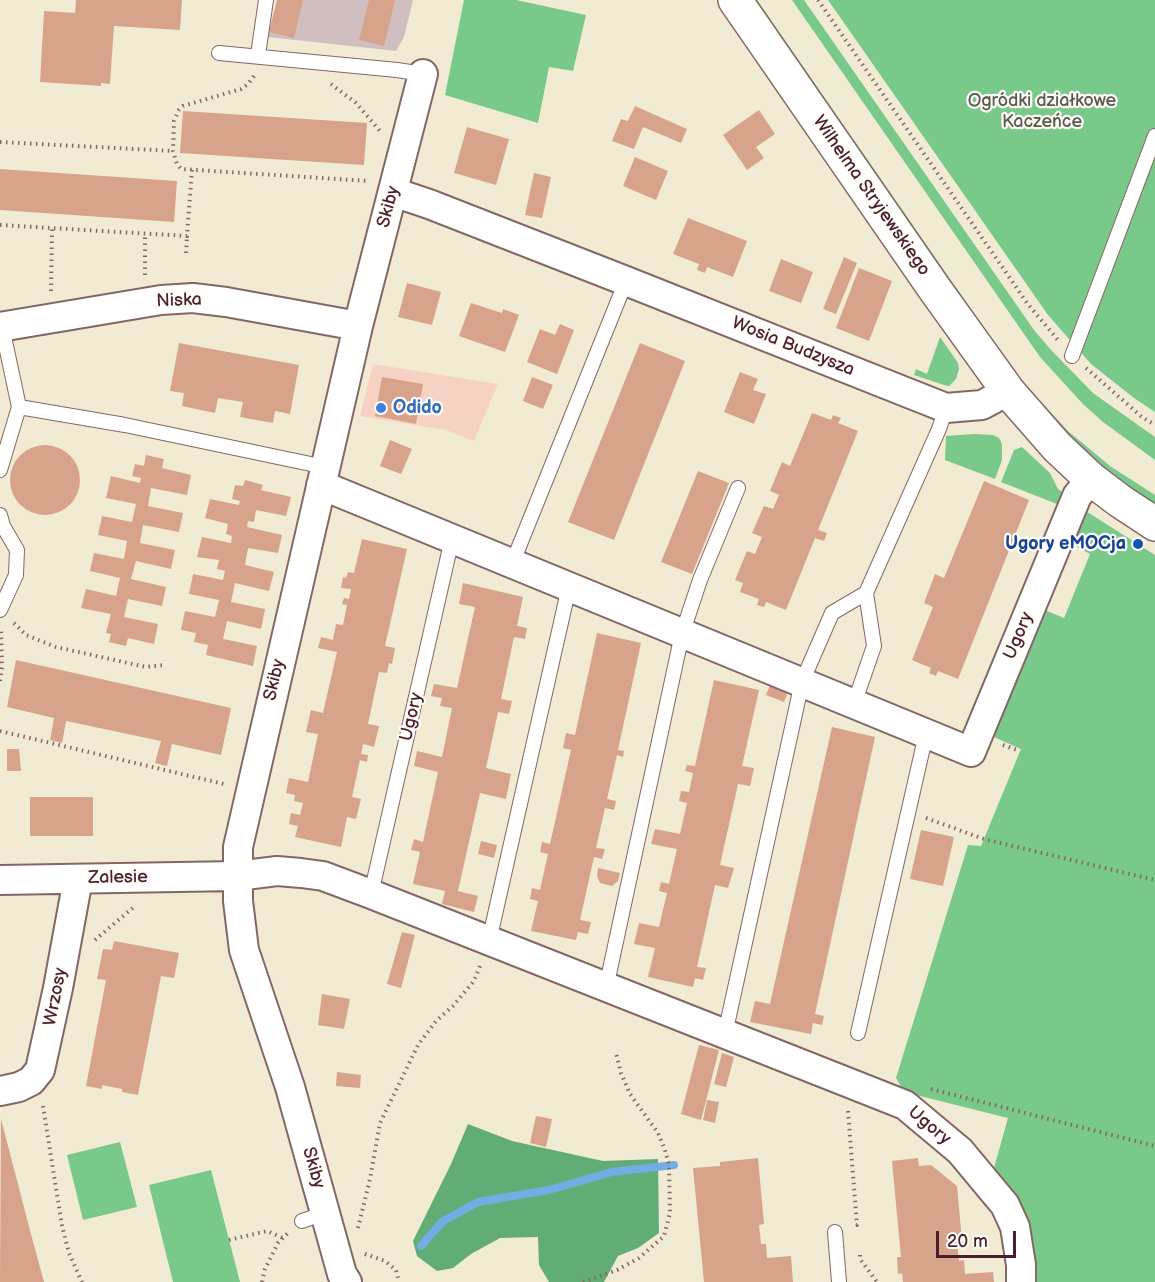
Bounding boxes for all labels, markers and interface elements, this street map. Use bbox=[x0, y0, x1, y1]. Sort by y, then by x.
park label: Ogródki działkowe Kaczeńce bbox=[968, 90, 1116, 132]
street label: Wilhelma Stryjewskiego bbox=[807, 112, 935, 280]
street label: Skiby bbox=[373, 184, 405, 230]
street label: Niska bbox=[156, 289, 202, 313]
street label: Wosia Budzysza bbox=[728, 313, 858, 381]
place label: Odido bbox=[393, 397, 442, 419]
marker: Odido bbox=[374, 401, 388, 415]
place label: Ugory eMOCja bbox=[1005, 533, 1126, 555]
marker: Ugory eMOCja bbox=[1131, 537, 1145, 551]
street label: Ugory bbox=[999, 609, 1039, 663]
street label: Skiby bbox=[260, 657, 290, 703]
street label: Ugory bbox=[396, 691, 428, 743]
street label: Zalesie bbox=[88, 867, 148, 889]
street label: Wrzosy bbox=[40, 966, 72, 1028]
street label: Ugory bbox=[903, 1102, 955, 1150]
street label: Skiby bbox=[297, 1145, 329, 1191]
scale bar bbox=[939, 1219, 1018, 1257]
text: 20 m bbox=[947, 1231, 988, 1252]

